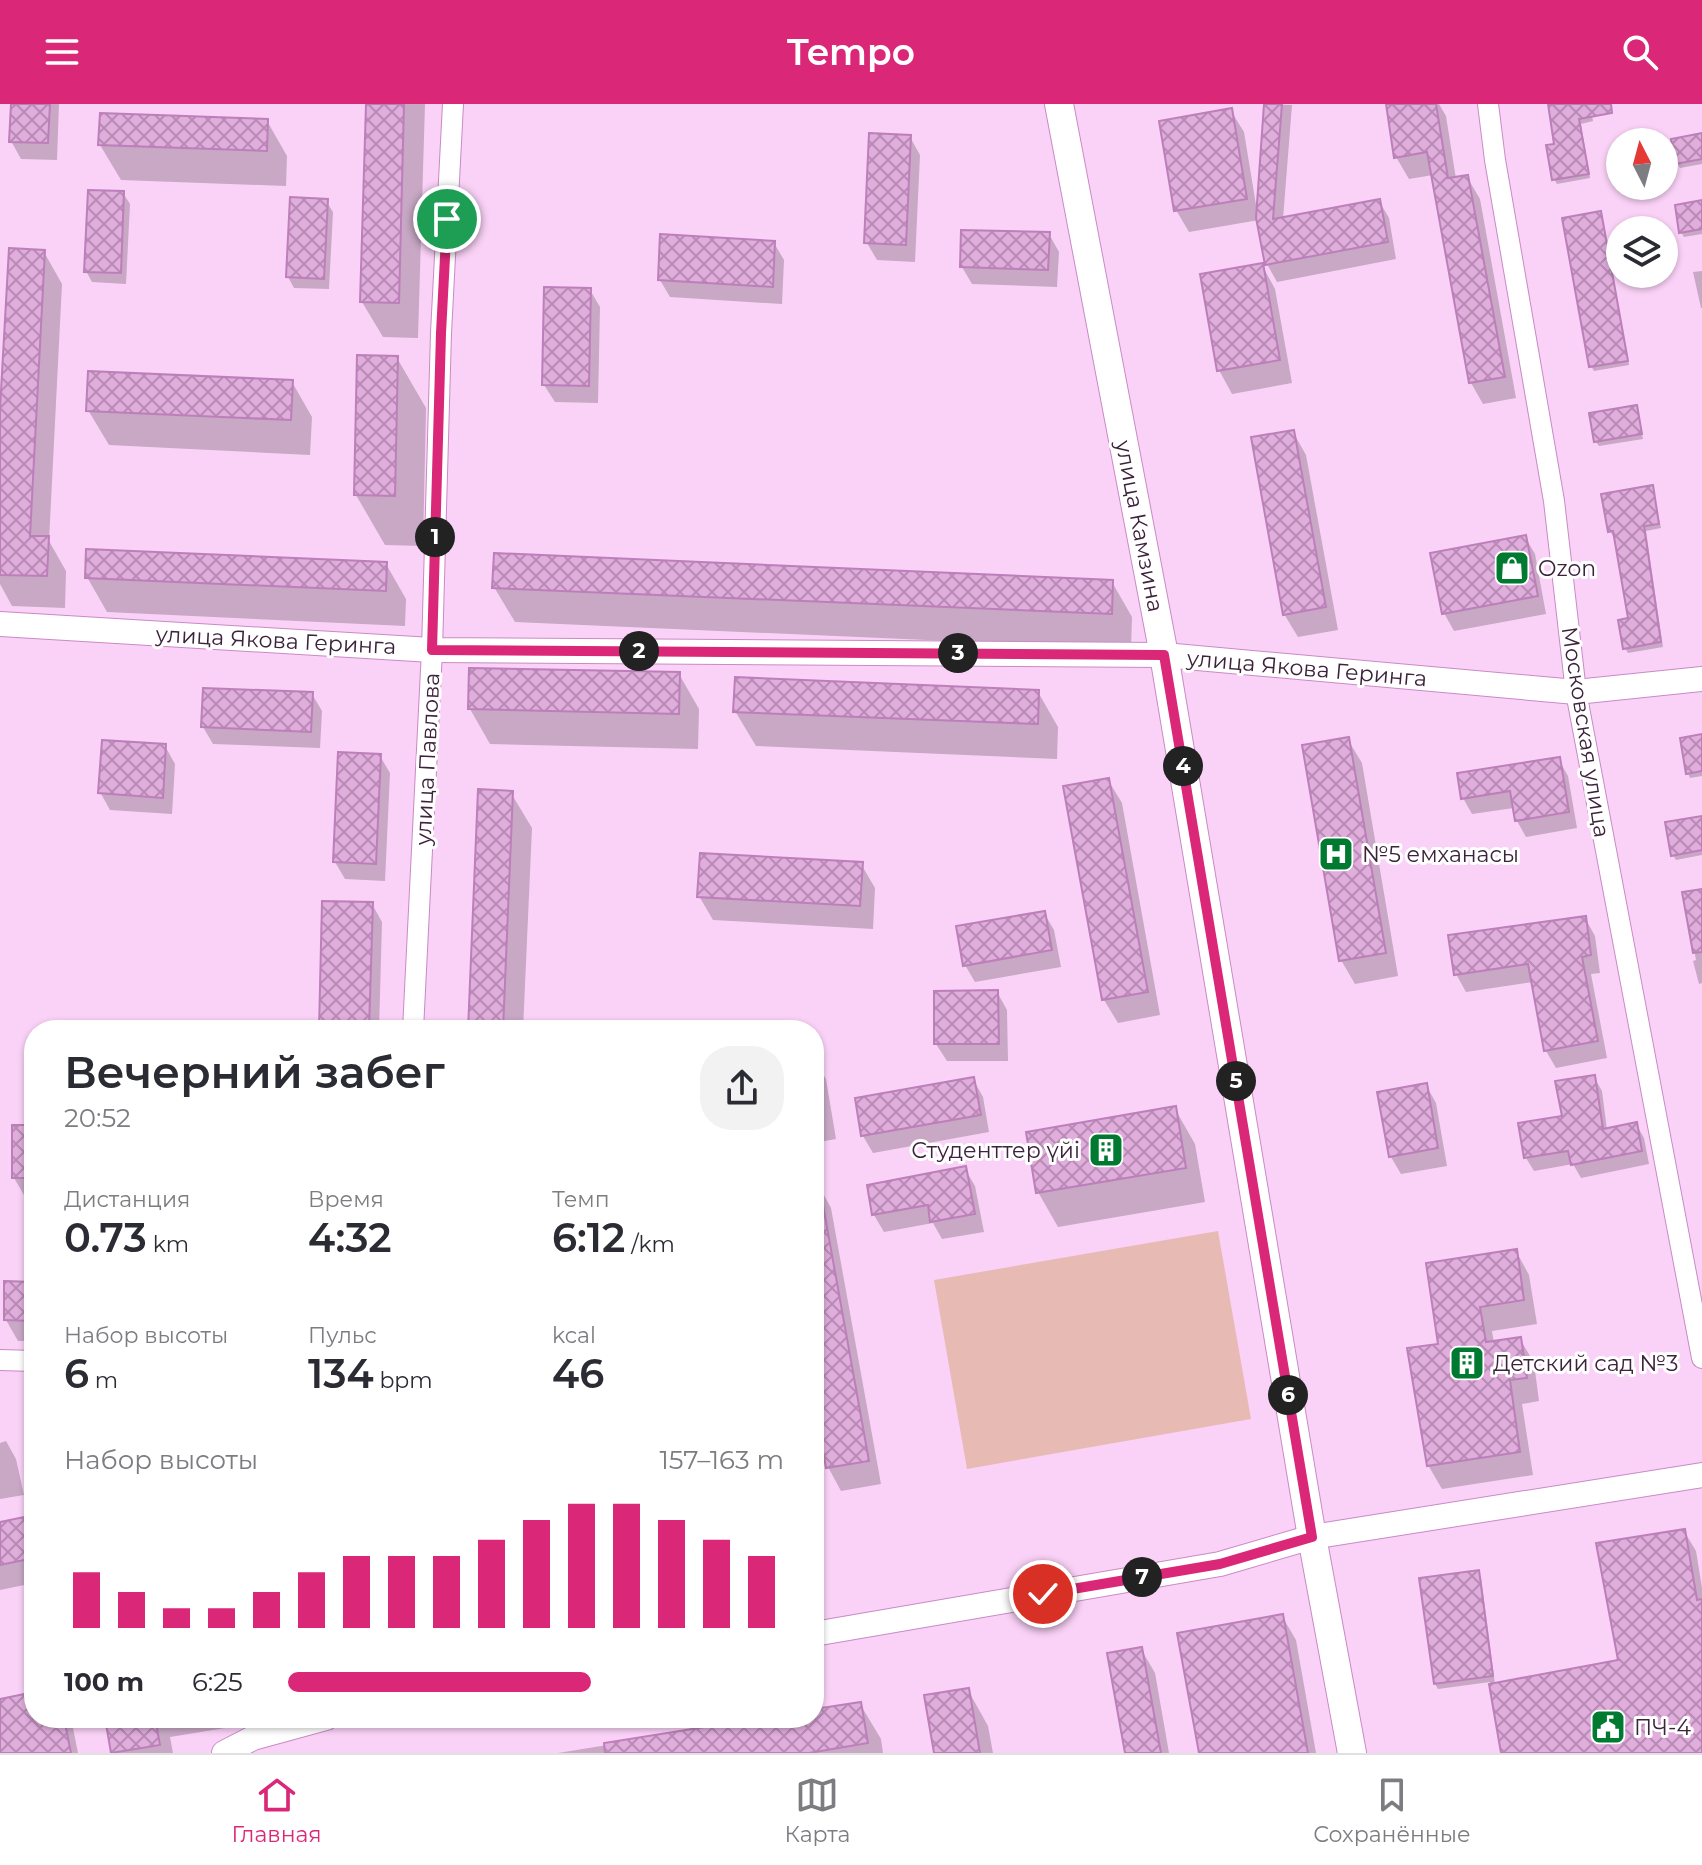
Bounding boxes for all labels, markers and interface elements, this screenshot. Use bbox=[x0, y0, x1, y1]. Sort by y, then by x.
icon: menu bbox=[40, 30, 84, 74]
text: Tempo bbox=[787, 30, 915, 74]
icon: search bbox=[1618, 30, 1662, 74]
north arrow bbox=[1606, 128, 1678, 200]
map controls bbox=[1606, 128, 1678, 288]
pin bbox=[413, 185, 481, 253]
icon: arrive bbox=[425, 197, 469, 241]
button: layers bbox=[1606, 216, 1678, 288]
street label: улица Камзина bbox=[1109, 437, 1169, 614]
pin: 1 bbox=[415, 517, 455, 557]
text: 1 bbox=[431, 523, 439, 550]
shop icon: Ozon bbox=[1493, 549, 1531, 587]
place label: Ozon bbox=[1538, 555, 1596, 582]
street label: улица Якова Геринга bbox=[154, 621, 397, 660]
street label: Московская улица bbox=[1556, 625, 1615, 839]
pin: 2 bbox=[619, 631, 659, 671]
pin: 3 bbox=[938, 633, 978, 673]
text: 2 bbox=[633, 637, 645, 664]
text: 3 bbox=[951, 639, 965, 666]
street label: улица Якова Геринга bbox=[1185, 644, 1428, 692]
street label: улица Павлова bbox=[409, 672, 446, 847]
pin: 4 bbox=[1163, 746, 1203, 786]
text: 4 bbox=[1175, 752, 1191, 779]
hospital icon: №5 емханасы bbox=[1317, 835, 1355, 873]
place label: №5 емханасы bbox=[1362, 841, 1519, 868]
text: Вечерний забег bbox=[64, 1045, 445, 1099]
button: share bbox=[700, 1046, 784, 1130]
pin: 5 bbox=[1216, 1061, 1256, 1101]
text: 5 bbox=[1229, 1067, 1243, 1094]
text: 20:52 bbox=[64, 1102, 131, 1134]
building icon: Студенттер үйі bbox=[1087, 1131, 1125, 1169]
place label: Студенттер үйі bbox=[911, 1137, 1080, 1164]
text: Дистанция bbox=[64, 1186, 190, 1213]
text: Время bbox=[308, 1186, 384, 1213]
text: Темп bbox=[552, 1186, 610, 1213]
text: 0.73 bbox=[64, 1213, 147, 1262]
text: 4:32 bbox=[308, 1213, 392, 1262]
text: 6:12 bbox=[552, 1213, 625, 1262]
text: km bbox=[147, 1231, 189, 1258]
text: /km bbox=[625, 1231, 675, 1258]
text: Набор высоты bbox=[64, 1322, 228, 1349]
text: Пульс bbox=[308, 1322, 377, 1349]
text: kcal bbox=[552, 1322, 596, 1349]
building icon: Детский сад №3 bbox=[1448, 1344, 1486, 1382]
text: 6 bbox=[64, 1349, 89, 1398]
text: 134 bbox=[308, 1349, 374, 1398]
text: 46 bbox=[552, 1349, 604, 1398]
place label: Детский сад №3 bbox=[1493, 1350, 1678, 1377]
text: m bbox=[89, 1367, 118, 1394]
text: bpm bbox=[374, 1367, 433, 1394]
pin: 6 bbox=[1268, 1375, 1308, 1415]
text: 6 bbox=[1281, 1381, 1295, 1408]
text: Набор высоты bbox=[64, 1444, 258, 1476]
text: 157–163 m bbox=[659, 1444, 784, 1476]
pin: 7 bbox=[1122, 1557, 1162, 1597]
pin bbox=[1009, 1560, 1077, 1628]
text: 7 bbox=[1135, 1563, 1149, 1590]
icon: check bbox=[1021, 1572, 1065, 1616]
text: 100 m bbox=[64, 1666, 144, 1698]
text: 6:25 bbox=[192, 1666, 243, 1698]
public building icon: ПЧ-4 bbox=[1589, 1708, 1627, 1746]
place label: ПЧ-4 bbox=[1634, 1714, 1691, 1741]
tab: Главная bbox=[231, 1773, 322, 1848]
tab: Карта bbox=[785, 1773, 850, 1848]
tab: Сохранённые bbox=[1313, 1773, 1471, 1848]

